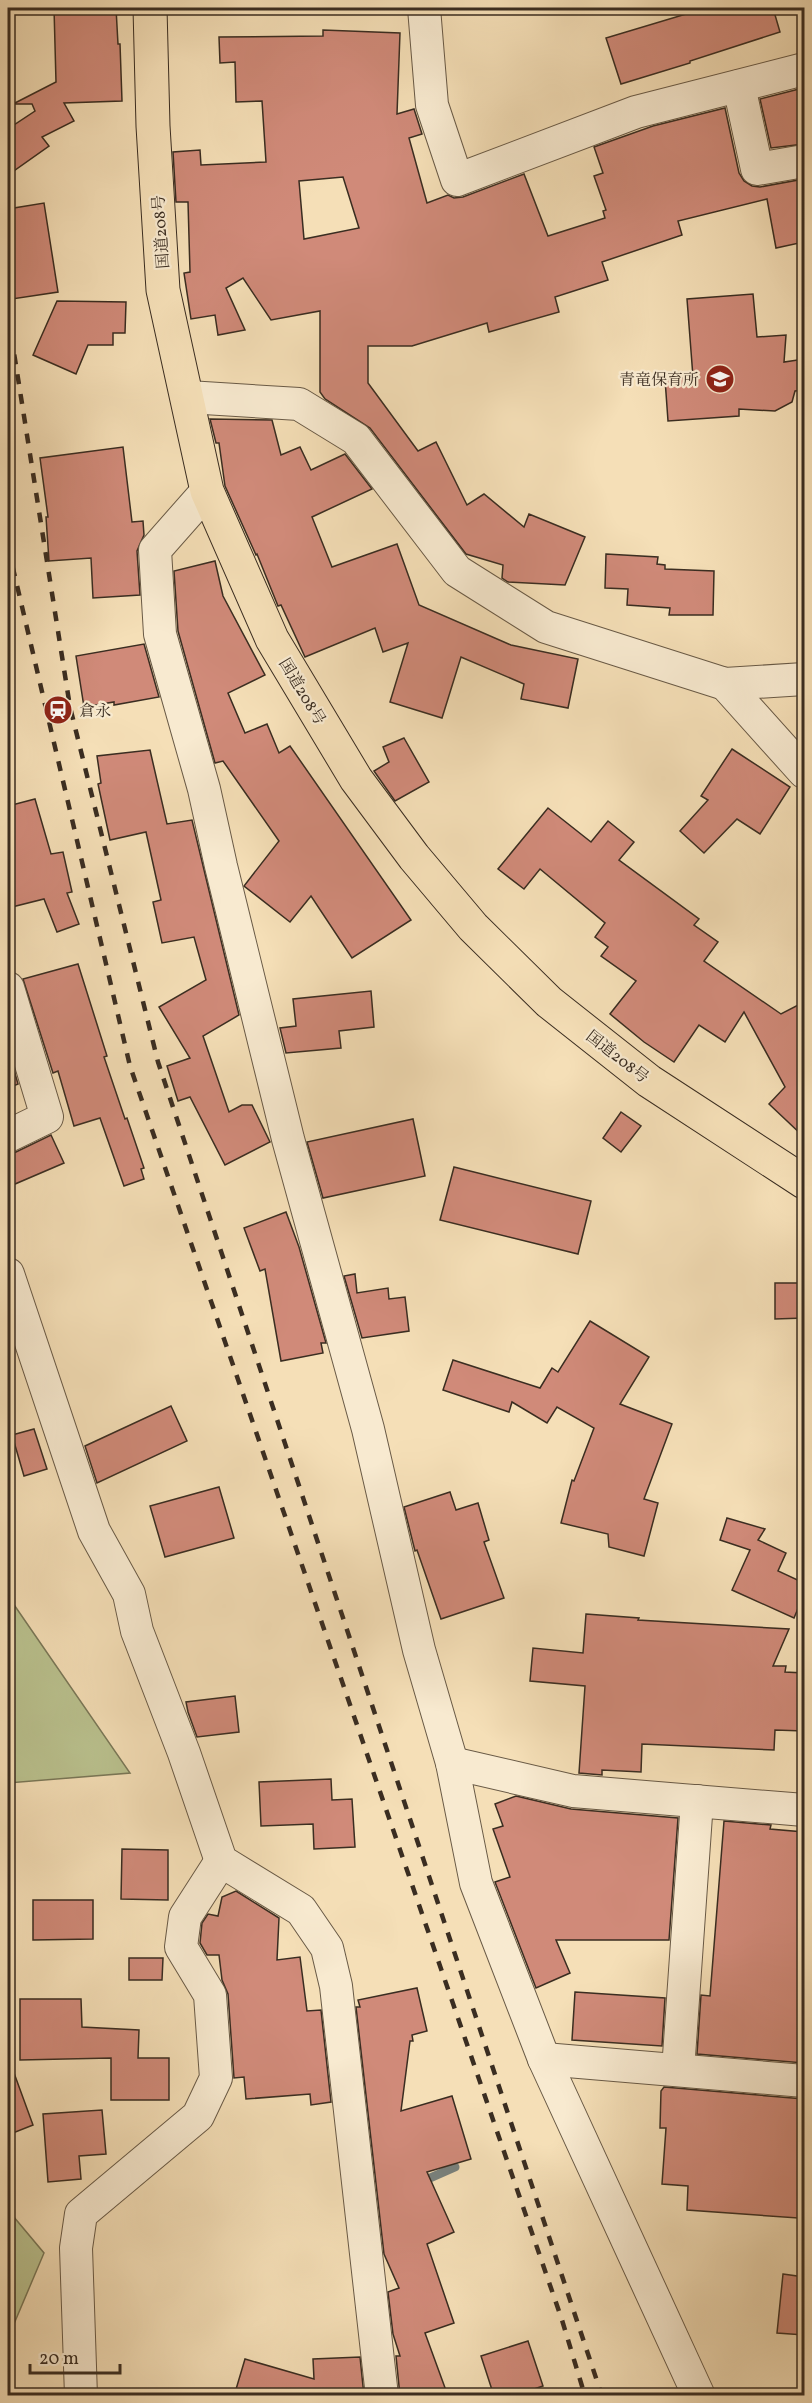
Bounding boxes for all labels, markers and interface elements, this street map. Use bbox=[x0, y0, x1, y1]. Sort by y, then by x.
street label: 国道208号 bbox=[148, 194, 176, 270]
school or university icon: 青竜保育所 bbox=[704, 363, 736, 395]
place label: 青竜保育所 bbox=[619, 370, 699, 392]
street label: 国道208号 bbox=[273, 655, 330, 729]
station icon: 倉永 bbox=[42, 694, 74, 726]
place label: 倉永 bbox=[79, 701, 111, 723]
street label: 国道208号 bbox=[581, 1026, 653, 1089]
scale bar bbox=[30, 2337, 120, 2375]
text: 20 m bbox=[39, 2347, 79, 2372]

